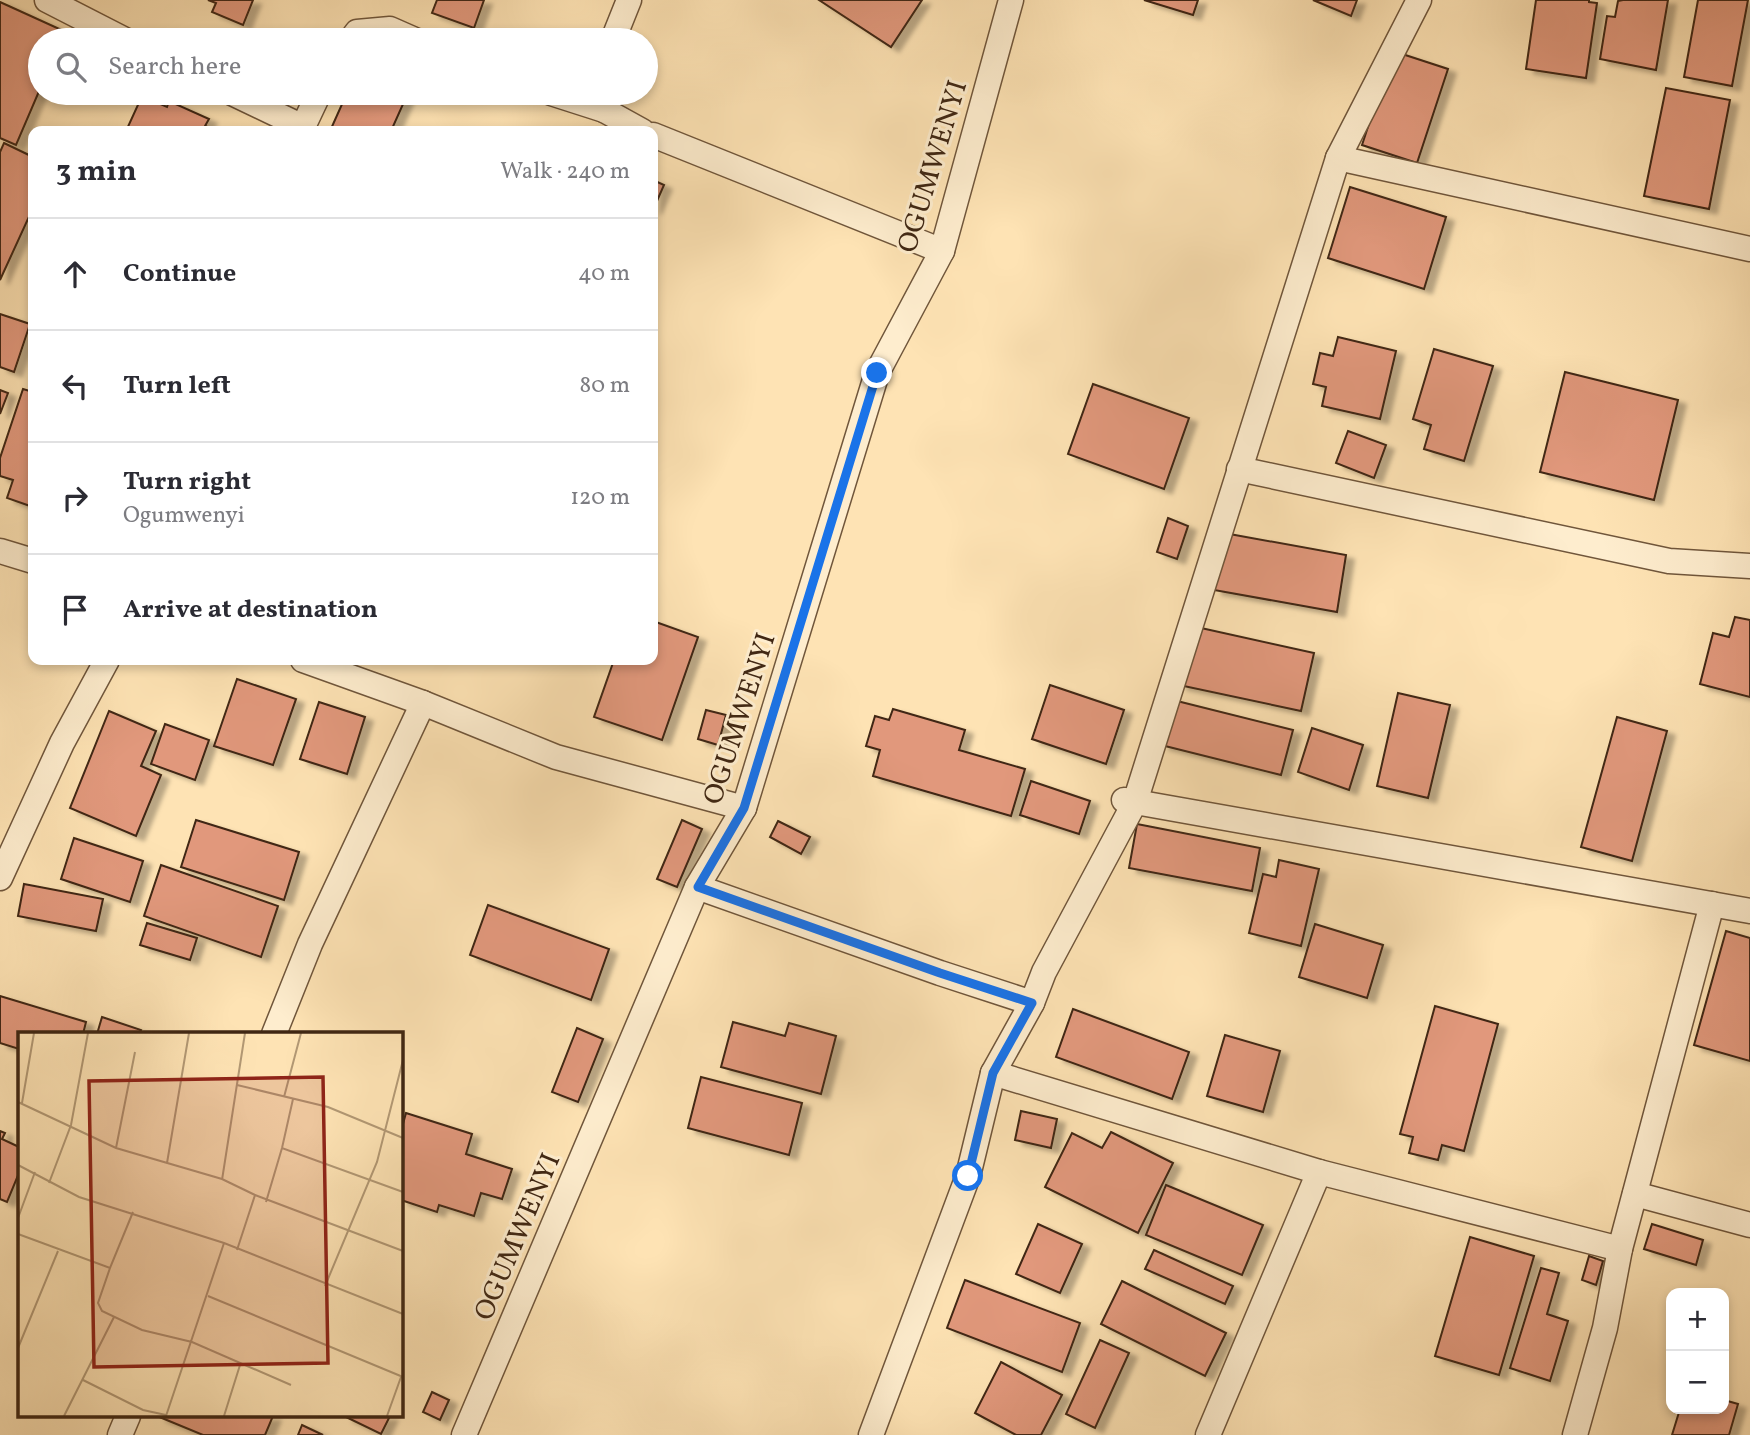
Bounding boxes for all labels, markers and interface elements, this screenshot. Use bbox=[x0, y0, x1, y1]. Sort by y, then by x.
search box bbox=[28, 28, 658, 105]
icon: search bbox=[52, 48, 90, 86]
text: Search here bbox=[108, 49, 241, 85]
street label: OGUMWENYI bbox=[889, 76, 978, 258]
text: 3 min bbox=[56, 151, 137, 193]
text: Walk · 240 m bbox=[500, 156, 630, 188]
icon: ahead bbox=[56, 255, 94, 293]
text: Continue bbox=[123, 256, 236, 292]
text: 40 m bbox=[578, 258, 630, 290]
route end bbox=[861, 357, 892, 388]
icon: left bbox=[56, 367, 94, 405]
text: Turn left bbox=[123, 368, 231, 404]
text: 80 m bbox=[580, 370, 630, 402]
text: Turn right bbox=[123, 464, 251, 500]
icon: right bbox=[56, 479, 94, 517]
text: 120 m bbox=[570, 482, 630, 514]
text: Ogumwenyi bbox=[123, 500, 245, 532]
icon: arrive bbox=[56, 591, 94, 629]
text: Arrive at destination bbox=[123, 592, 378, 628]
street label: OGUMWENYI bbox=[694, 628, 786, 810]
inset map bbox=[18, 1032, 402, 1418]
street label: OGUMWENYI bbox=[465, 1147, 571, 1327]
route start bbox=[952, 1160, 983, 1191]
map controls bbox=[1666, 1288, 1729, 1414]
button: + bbox=[1666, 1288, 1729, 1351]
button: − bbox=[1666, 1351, 1729, 1414]

